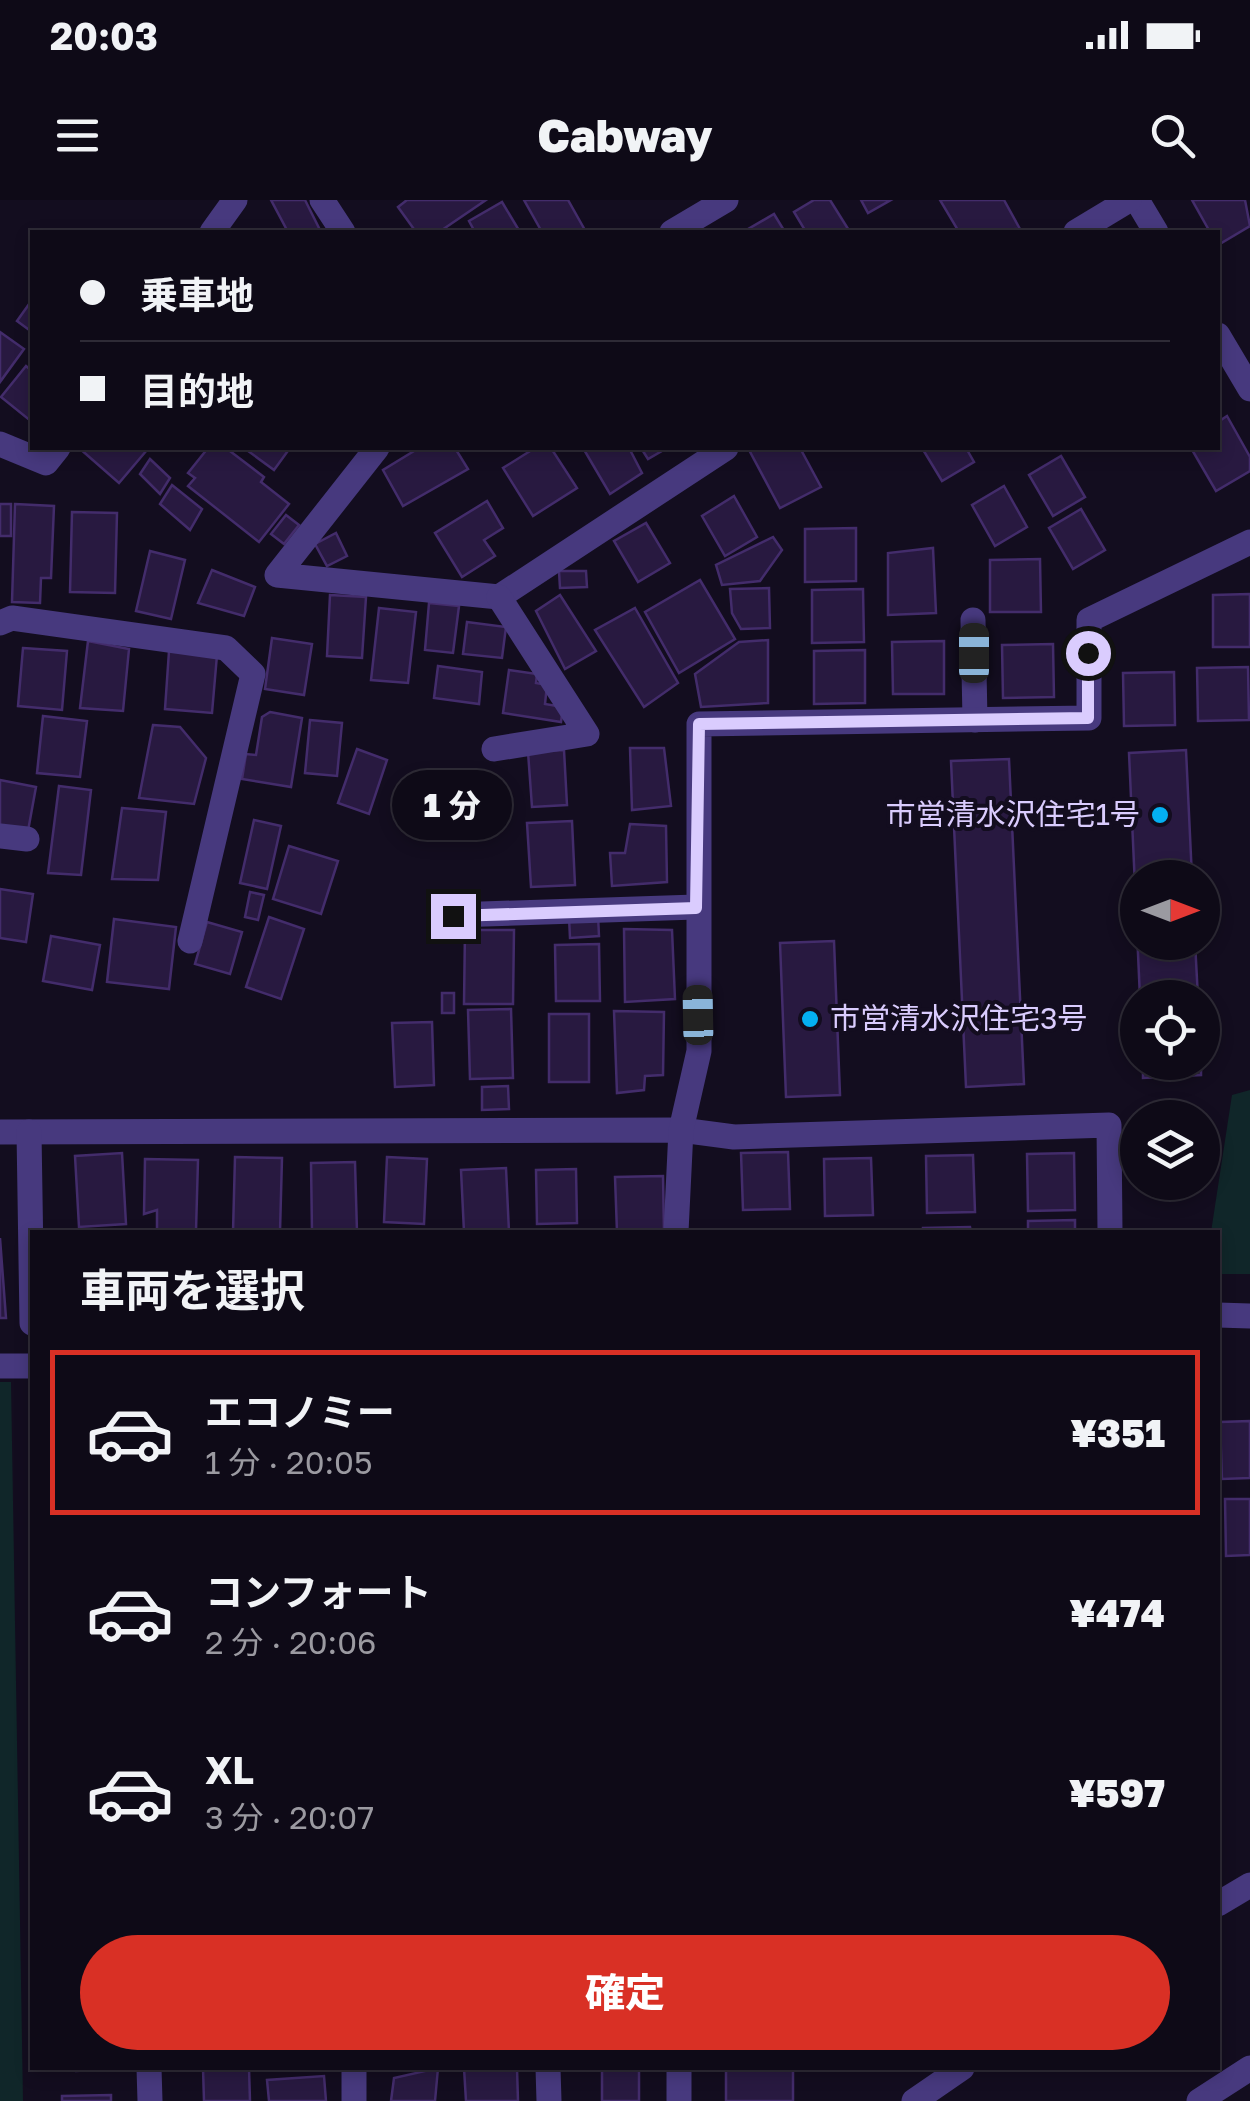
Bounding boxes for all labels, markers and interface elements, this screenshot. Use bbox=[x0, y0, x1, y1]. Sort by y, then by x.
text: 20:03 bbox=[50, 13, 158, 58]
icon: menu bbox=[50, 108, 105, 163]
text: Cabway bbox=[537, 108, 713, 162]
icon: search bbox=[1145, 108, 1200, 163]
text: 乗車地 bbox=[140, 272, 254, 317]
text: 目的地 bbox=[140, 368, 254, 413]
car bbox=[959, 623, 989, 683]
route start bbox=[1066, 631, 1111, 676]
callout: 1 分 bbox=[393, 771, 513, 841]
text: 1 分 bbox=[424, 786, 480, 824]
place label: 市営清水沢住宅1号 bbox=[885, 796, 1140, 832]
marker: 市営清水沢住宅1号 bbox=[1149, 804, 1171, 826]
north arrow bbox=[1120, 860, 1220, 960]
map controls bbox=[1120, 860, 1220, 1200]
route end bbox=[431, 894, 476, 939]
button: locate bbox=[1120, 980, 1220, 1080]
car bbox=[682, 985, 714, 1045]
place label: 市営清水沢住宅3号 bbox=[830, 1000, 1088, 1036]
marker: 市営清水沢住宅3号 bbox=[799, 1008, 821, 1030]
button: layers bbox=[1120, 1100, 1220, 1200]
text: 車両を選択 bbox=[80, 1263, 305, 1317]
icon: car bbox=[85, 1388, 175, 1478]
text: エコノミー bbox=[205, 1389, 395, 1434]
text: ¥351 bbox=[1070, 1410, 1165, 1455]
text: 1 分 · 20:05 bbox=[205, 1443, 373, 1481]
icon: car bbox=[85, 1568, 175, 1658]
text: コンフォート bbox=[205, 1569, 432, 1614]
text: ¥474 bbox=[1069, 1590, 1165, 1635]
text: 2 分 · 20:06 bbox=[205, 1623, 376, 1661]
text: XL bbox=[205, 1747, 254, 1792]
icon: car bbox=[85, 1748, 175, 1838]
text: ¥597 bbox=[1069, 1770, 1165, 1815]
text: 3 分 · 20:07 bbox=[205, 1798, 374, 1836]
button: 確定 bbox=[80, 1935, 1170, 2050]

